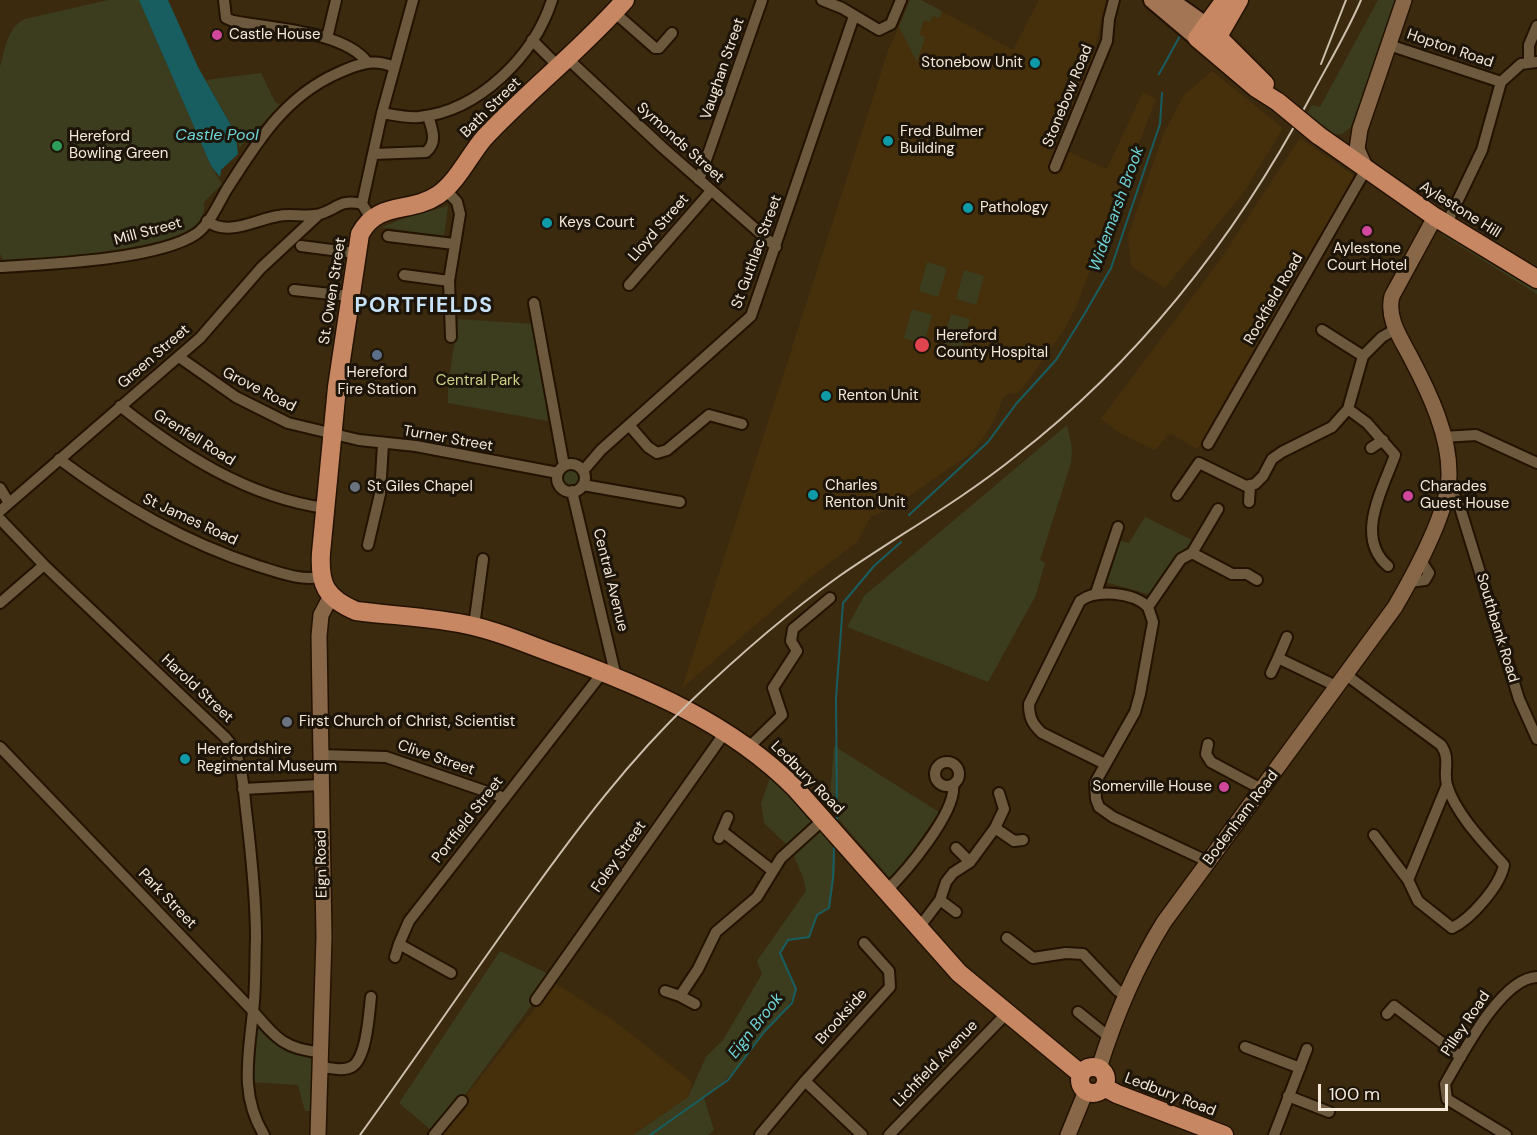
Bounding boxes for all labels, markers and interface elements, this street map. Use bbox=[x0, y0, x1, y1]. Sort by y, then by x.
street label: Vaughan Street bbox=[697, 16, 749, 122]
place label: Castle House bbox=[229, 26, 321, 44]
street label: Hopton Road bbox=[1404, 26, 1496, 72]
marker: Castle House bbox=[210, 28, 224, 42]
street label: Stonebow Road bbox=[1039, 42, 1097, 150]
place label: Stonebow Unit bbox=[921, 54, 1023, 72]
marker: Stonebow Unit bbox=[1028, 56, 1042, 70]
street label: Bath Street bbox=[457, 74, 525, 142]
street label: Symonds Street bbox=[633, 99, 727, 187]
place label: Fred Bulmer Building bbox=[900, 123, 984, 158]
water label: Castle Pool bbox=[175, 126, 259, 146]
place label: Hereford Bowling Green bbox=[69, 128, 168, 163]
marker: Fred Bulmer Building bbox=[881, 134, 895, 148]
marker: Hereford Bowling Green bbox=[50, 139, 64, 153]
water label: Widemarsh Brook bbox=[1085, 144, 1149, 274]
street label: Aylestone Hill bbox=[1416, 178, 1504, 242]
street label: Lloyd Street bbox=[625, 191, 693, 265]
street label: St Guthlac Street bbox=[728, 193, 786, 311]
place label: Pathology bbox=[980, 199, 1048, 217]
marker: Pathology bbox=[961, 201, 975, 215]
street label: Mill Street bbox=[112, 214, 184, 250]
place label: Keys Court bbox=[559, 214, 635, 232]
marker: Keys Court bbox=[540, 216, 554, 230]
marker: Aylestone Court Hotel bbox=[1360, 224, 1374, 238]
street label: St. Owen Street bbox=[316, 236, 350, 346]
place label: Aylestone Court Hotel bbox=[1327, 240, 1407, 275]
street label: Rockfield Road bbox=[1241, 250, 1307, 348]
district label: PORTFIELDS bbox=[354, 293, 494, 319]
street label: Green Street bbox=[115, 321, 193, 393]
place label: Hereford County Hospital bbox=[936, 327, 1048, 362]
marker: Hereford County Hospital bbox=[913, 336, 931, 354]
marker: Hereford Fire Station bbox=[370, 348, 384, 362]
street label: Grove Road bbox=[219, 364, 299, 416]
place label: Hereford Fire Station bbox=[338, 364, 416, 399]
park label: Central Park bbox=[436, 372, 520, 390]
place label: Renton Unit bbox=[838, 387, 919, 405]
marker: Renton Unit bbox=[819, 389, 833, 403]
street label: Grenfell Road bbox=[150, 406, 238, 470]
street label: Turner Street bbox=[402, 422, 494, 456]
place label: Charles Renton Unit bbox=[825, 477, 906, 512]
place label: St Giles Chapel bbox=[367, 478, 473, 496]
place label: Charades Guest House bbox=[1420, 478, 1509, 513]
marker: St Giles Chapel bbox=[348, 480, 362, 494]
marker: Charles Renton Unit bbox=[806, 488, 820, 502]
marker: Charades Guest House bbox=[1401, 489, 1415, 503]
street label: St James Road bbox=[140, 490, 240, 550]
street label: Central Avenue bbox=[588, 527, 632, 633]
street label: Southbank Road bbox=[1472, 571, 1522, 685]
street label: Harold Street bbox=[157, 651, 237, 727]
place label: First Church of Christ, Scientist bbox=[299, 713, 515, 731]
marker: First Church of Christ, Scientist bbox=[280, 715, 294, 729]
street label: Clive Street bbox=[395, 736, 477, 780]
street label: Ledbury Road bbox=[767, 738, 847, 818]
place label: Herefordshire Regimental Museum bbox=[197, 741, 337, 776]
marker: Herefordshire Regimental Museum bbox=[178, 752, 192, 766]
street label: Bodenham Road bbox=[1200, 767, 1282, 869]
street label: Portfield Street bbox=[429, 773, 507, 867]
place label: Somerville House bbox=[1093, 778, 1212, 796]
marker: Somerville House bbox=[1217, 780, 1231, 794]
street label: Foley Street bbox=[588, 818, 650, 896]
street label: Eign Road bbox=[312, 830, 332, 898]
street label: Park Street bbox=[134, 865, 200, 933]
street label: Brookside bbox=[812, 986, 872, 1048]
street label: Pilley Road bbox=[1438, 988, 1494, 1060]
water label: Eign Brook bbox=[725, 990, 787, 1062]
street label: Lichfield Avenue bbox=[890, 1017, 982, 1111]
street label: Ledbury Road bbox=[1122, 1069, 1218, 1121]
scale bar bbox=[1321, 1072, 1452, 1110]
text: 100 m bbox=[1329, 1082, 1380, 1106]

